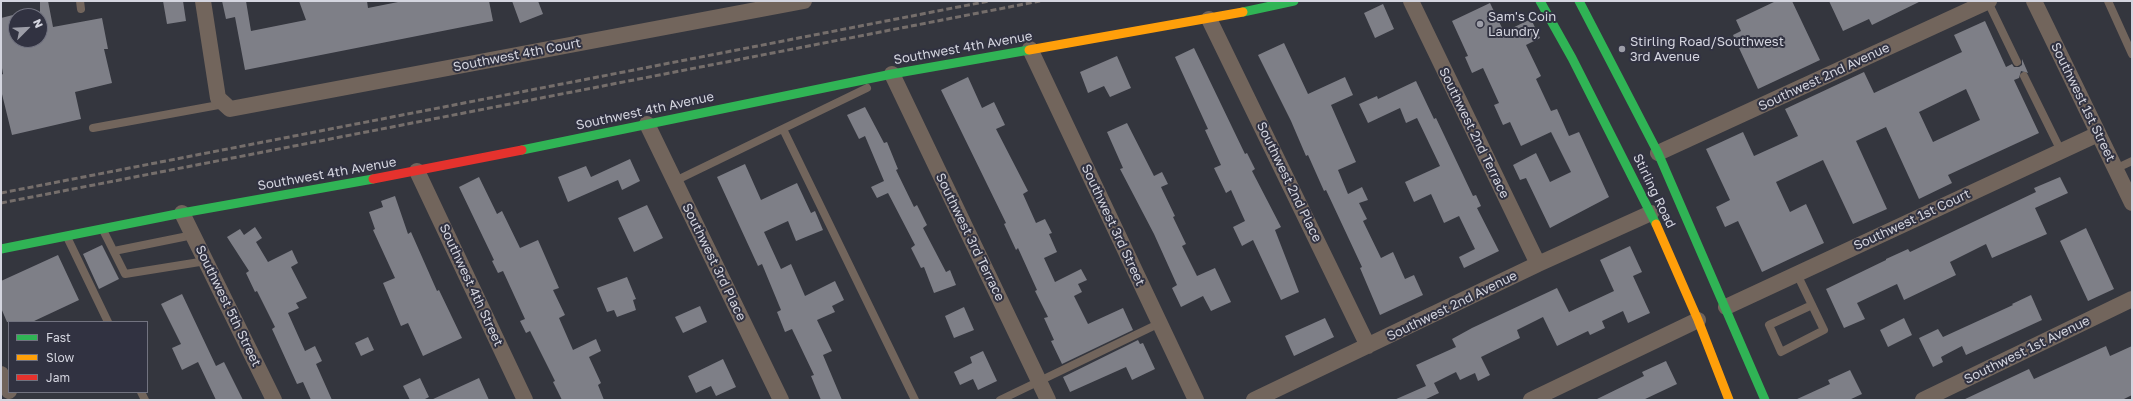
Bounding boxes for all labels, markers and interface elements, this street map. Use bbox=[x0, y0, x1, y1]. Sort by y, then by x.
north arrow bbox=[8, 8, 48, 48]
place label: Sam's Coin Laundry bbox=[1488, 9, 1556, 40]
text: N bbox=[31, 17, 46, 30]
marker: Sam's Coin Laundry bbox=[1475, 19, 1485, 29]
street label: Southwest 4th Avenue bbox=[892, 28, 1034, 68]
place label: Stirling Road/Southwest 3rd Avenue bbox=[1630, 34, 1784, 65]
street label: Southwest 4th Court bbox=[452, 35, 582, 75]
street label: Southwest 2nd Avenue bbox=[1756, 40, 1892, 114]
street label: Southwest 1st Street bbox=[2047, 40, 2119, 164]
marker: Stirling Road/Southwest 3rd Avenue bbox=[1617, 44, 1627, 54]
street label: Southwest 2nd Terrace bbox=[1436, 65, 1512, 201]
street label: Southwest 4th Avenue bbox=[575, 89, 715, 133]
street label: Southwest 2nd Place bbox=[1253, 119, 1325, 245]
street label: Stirling Road bbox=[1629, 151, 1679, 231]
street label: Southwest 4th Avenue bbox=[256, 154, 398, 194]
street label: Southwest 3rd Street bbox=[1078, 162, 1148, 288]
street label: Southwest 3rd Terrace bbox=[932, 170, 1008, 304]
street label: Southwest 1st Court bbox=[1851, 186, 1973, 254]
street label: Southwest 3rd Place bbox=[679, 201, 749, 323]
street label: Southwest 4th Street bbox=[436, 221, 506, 349]
street label: Southwest 5th Street bbox=[192, 243, 264, 369]
street label: Southwest 2nd Avenue bbox=[1384, 268, 1520, 344]
street label: Southwest 1st Avenue bbox=[1962, 313, 2092, 387]
legend bbox=[8, 321, 148, 393]
text: Fast bbox=[46, 330, 71, 345]
text: Slow bbox=[46, 350, 74, 365]
text: Jam bbox=[46, 370, 70, 385]

